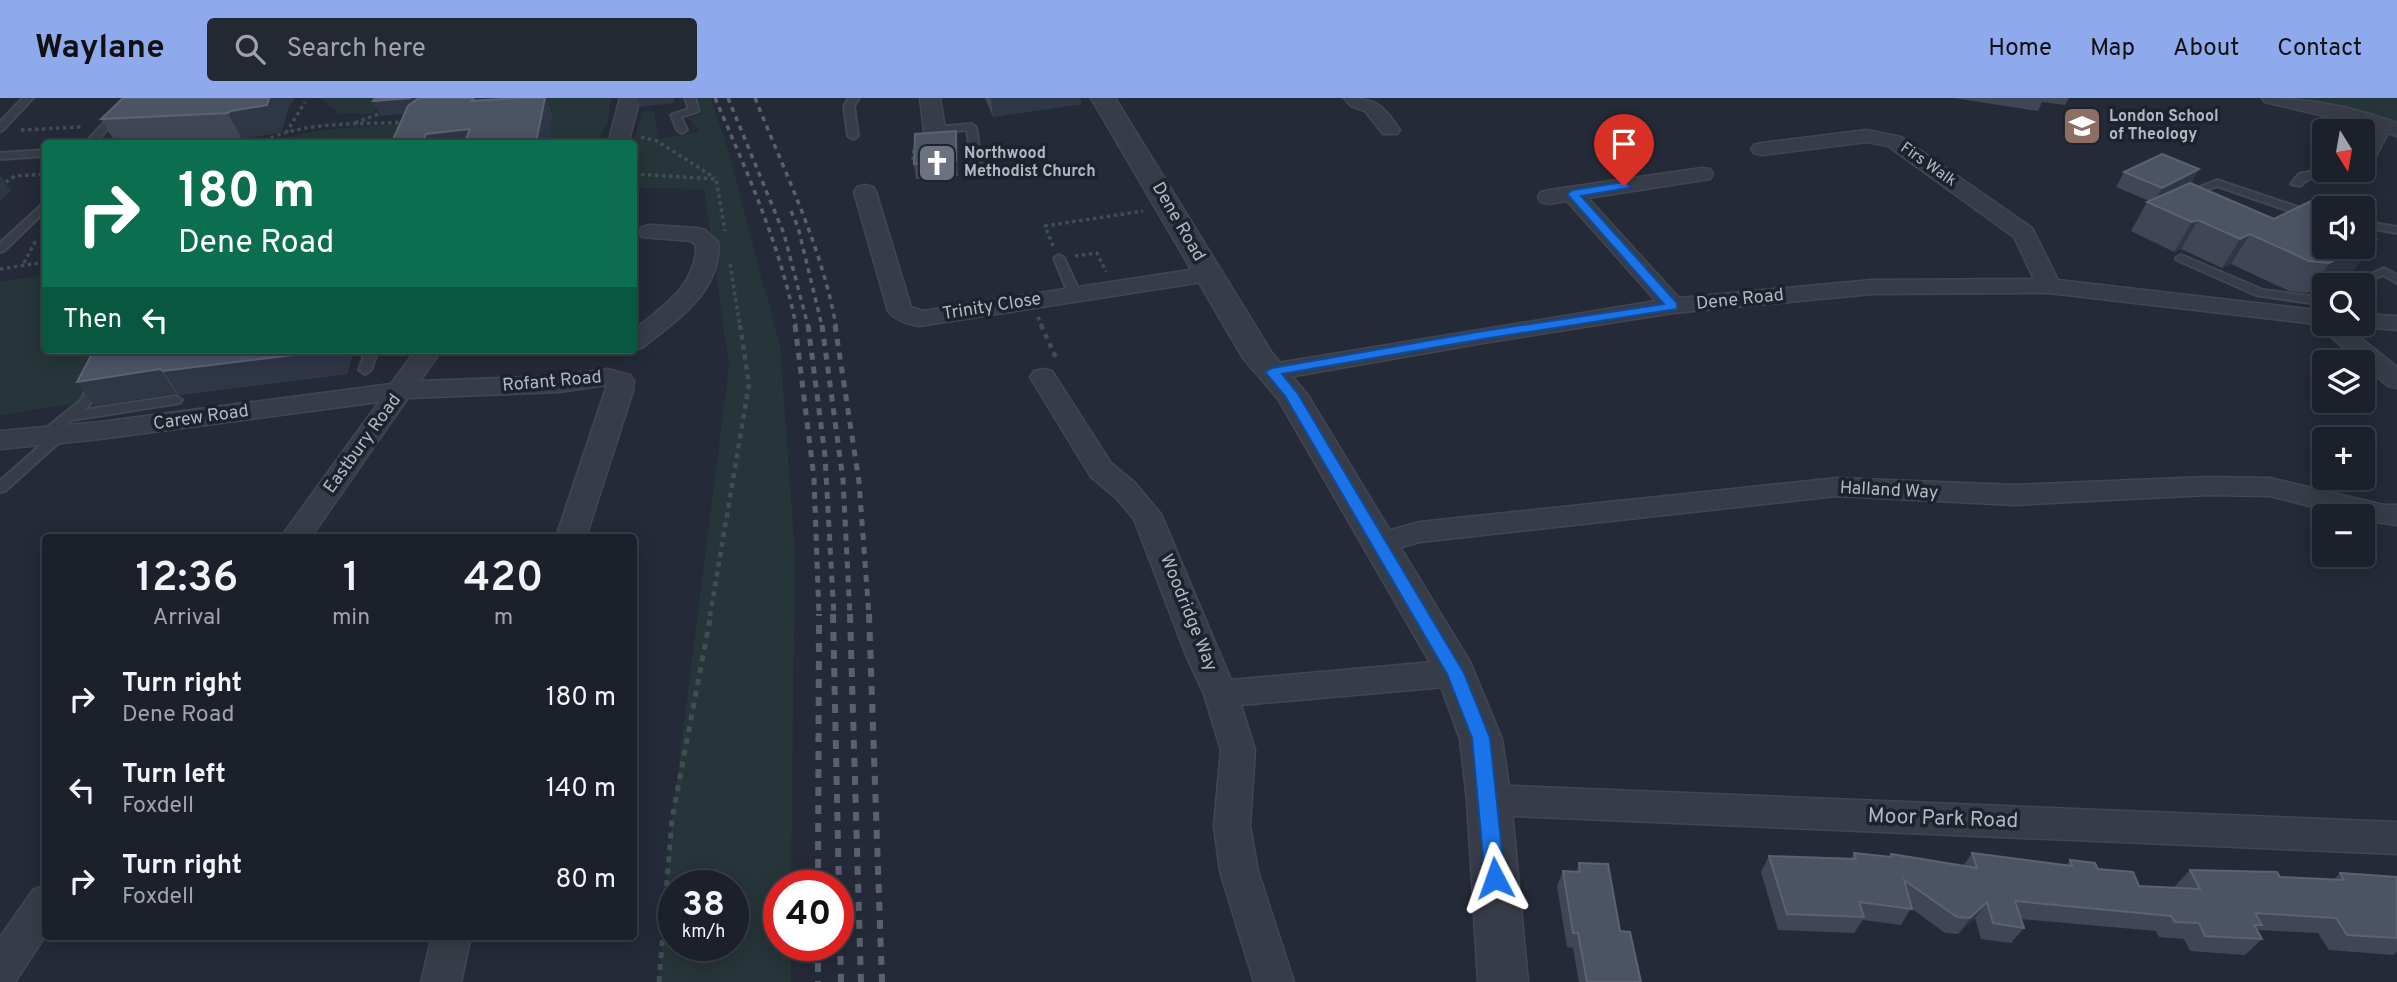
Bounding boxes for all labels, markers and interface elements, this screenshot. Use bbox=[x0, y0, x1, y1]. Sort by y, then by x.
search box bbox=[207, 18, 697, 81]
text: Waylane bbox=[35, 28, 165, 70]
icon: search bbox=[231, 30, 269, 68]
text: Search here bbox=[287, 33, 426, 66]
text: Home bbox=[1988, 34, 2052, 64]
text: Map bbox=[2090, 34, 2135, 64]
text: About bbox=[2173, 34, 2239, 64]
text: Contact bbox=[2277, 34, 2362, 64]
school or university icon: London School of Theology bbox=[2061, 105, 2103, 147]
place label: London School of Theology bbox=[2109, 107, 2219, 145]
pin bbox=[1594, 114, 1654, 186]
north arrow bbox=[2312, 119, 2375, 182]
map controls bbox=[2312, 119, 2375, 567]
icon: arrive bbox=[1605, 125, 1643, 163]
street label: Firs Walk bbox=[1896, 138, 1960, 192]
church icon: Northwood Methodist Church bbox=[916, 142, 958, 184]
place label: Northwood Methodist Church bbox=[964, 144, 1096, 182]
text: 180 m bbox=[178, 163, 315, 225]
icon: right bbox=[63, 168, 154, 259]
street label: Dene Road bbox=[1146, 178, 1210, 266]
button: sound bbox=[2312, 196, 2375, 259]
text: Dene Road bbox=[178, 224, 334, 264]
button: search bbox=[2312, 273, 2375, 336]
street label: Dene Road bbox=[1695, 284, 1785, 316]
street label: Trinity Close bbox=[941, 288, 1043, 326]
icon: left bbox=[136, 301, 174, 339]
text: Then bbox=[63, 304, 122, 337]
button: layers bbox=[2312, 350, 2375, 413]
street label: Rofant Road bbox=[501, 366, 603, 398]
street label: Eastbury Road bbox=[319, 390, 407, 498]
street label: Carew Road bbox=[152, 400, 250, 436]
button: + bbox=[2312, 427, 2375, 490]
street label: Halland Way bbox=[1839, 477, 1939, 505]
button: − bbox=[2312, 504, 2375, 567]
street label: Woodridge Way bbox=[1154, 551, 1222, 675]
text: 12:36 bbox=[136, 553, 238, 606]
text: 1 bbox=[343, 553, 359, 606]
text: 420 bbox=[464, 553, 543, 606]
text: Arrival bbox=[153, 604, 221, 633]
text: min bbox=[332, 604, 370, 633]
text: m bbox=[494, 604, 513, 633]
text: Turn right bbox=[122, 668, 242, 701]
icon: right bbox=[63, 680, 101, 718]
text: 180 m bbox=[546, 682, 616, 715]
text: Dene Road bbox=[122, 701, 234, 730]
text: Turn left bbox=[122, 759, 226, 792]
icon: left bbox=[63, 771, 101, 809]
text: 140 m bbox=[546, 773, 616, 806]
text: Foxdell bbox=[122, 792, 194, 821]
street label: Moor Park Road bbox=[1867, 803, 2019, 835]
position arrow bbox=[1458, 841, 1532, 915]
text: Turn right bbox=[122, 850, 242, 883]
icon: right bbox=[63, 862, 101, 900]
text: 80 m bbox=[556, 864, 616, 897]
speed limit sign: 40 bbox=[763, 870, 854, 961]
text: Foxdell bbox=[122, 883, 194, 912]
text: 38 bbox=[682, 884, 725, 928]
text: km/h bbox=[682, 921, 725, 944]

